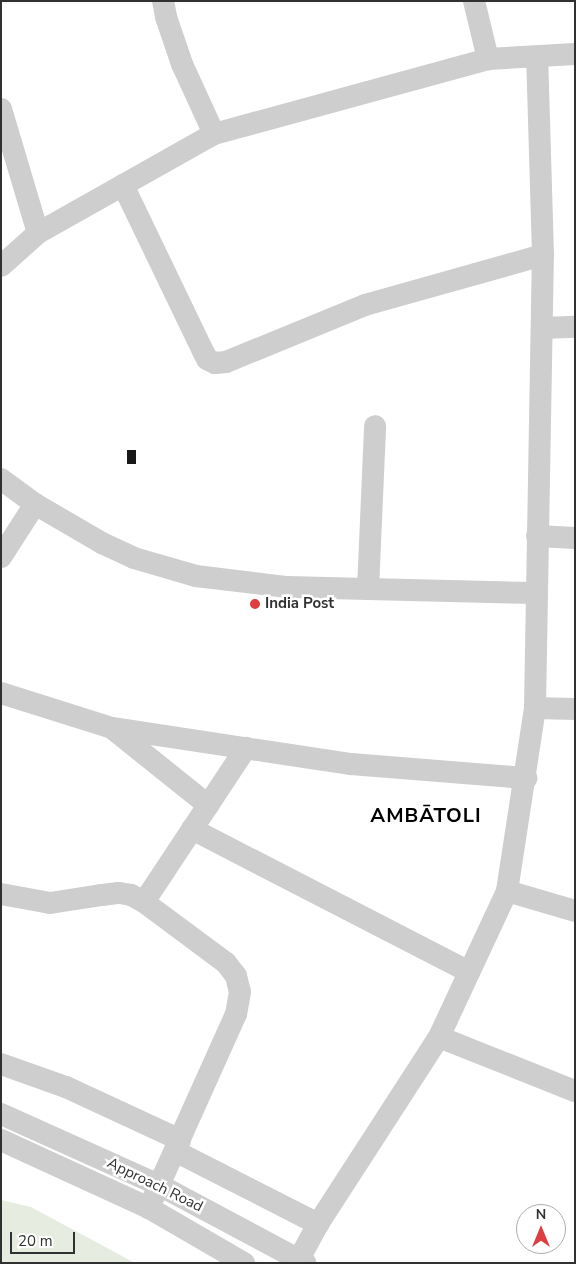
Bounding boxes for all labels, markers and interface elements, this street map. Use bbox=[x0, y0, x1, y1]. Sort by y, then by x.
place label: India Post bbox=[265, 595, 334, 613]
marker: India Post bbox=[249, 598, 261, 610]
district label: AMBĀTOLI bbox=[369, 803, 483, 827]
street label: Approach Road bbox=[104, 1154, 206, 1216]
north arrow bbox=[516, 1204, 566, 1254]
text: N bbox=[536, 1205, 546, 1224]
scale bar bbox=[12, 1222, 78, 1254]
text: 20 m bbox=[18, 1231, 53, 1251]

